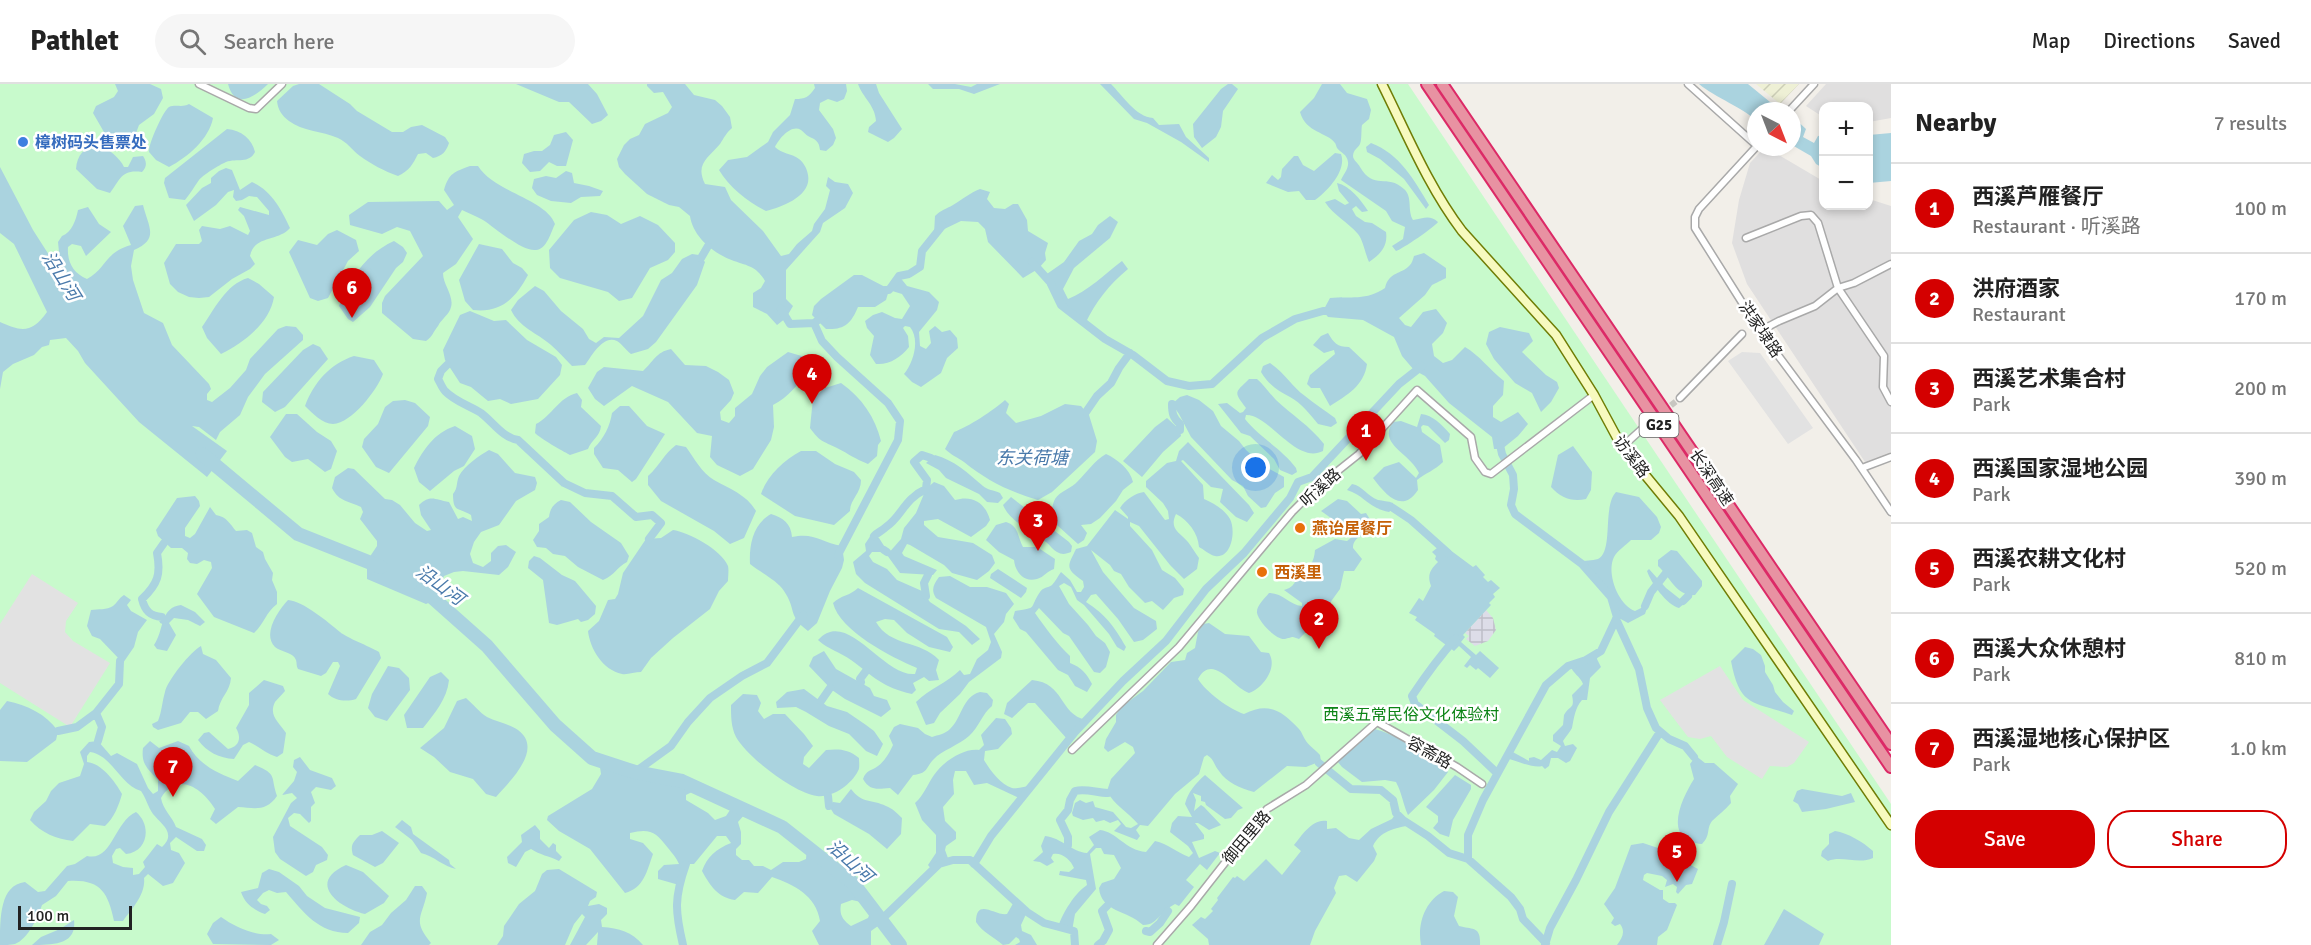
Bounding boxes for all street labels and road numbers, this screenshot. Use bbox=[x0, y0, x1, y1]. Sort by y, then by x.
street label: 洪家埭路 bbox=[1734, 297, 1786, 362]
road number: G25 bbox=[1640, 413, 1678, 437]
street label: 访溪路 bbox=[1609, 431, 1654, 482]
street label: 长深高速 bbox=[1685, 445, 1737, 510]
street label: 听溪路 bbox=[1296, 464, 1345, 511]
street label: 容斋路 bbox=[1404, 732, 1455, 773]
street label: 御田里路 bbox=[1219, 807, 1275, 869]

